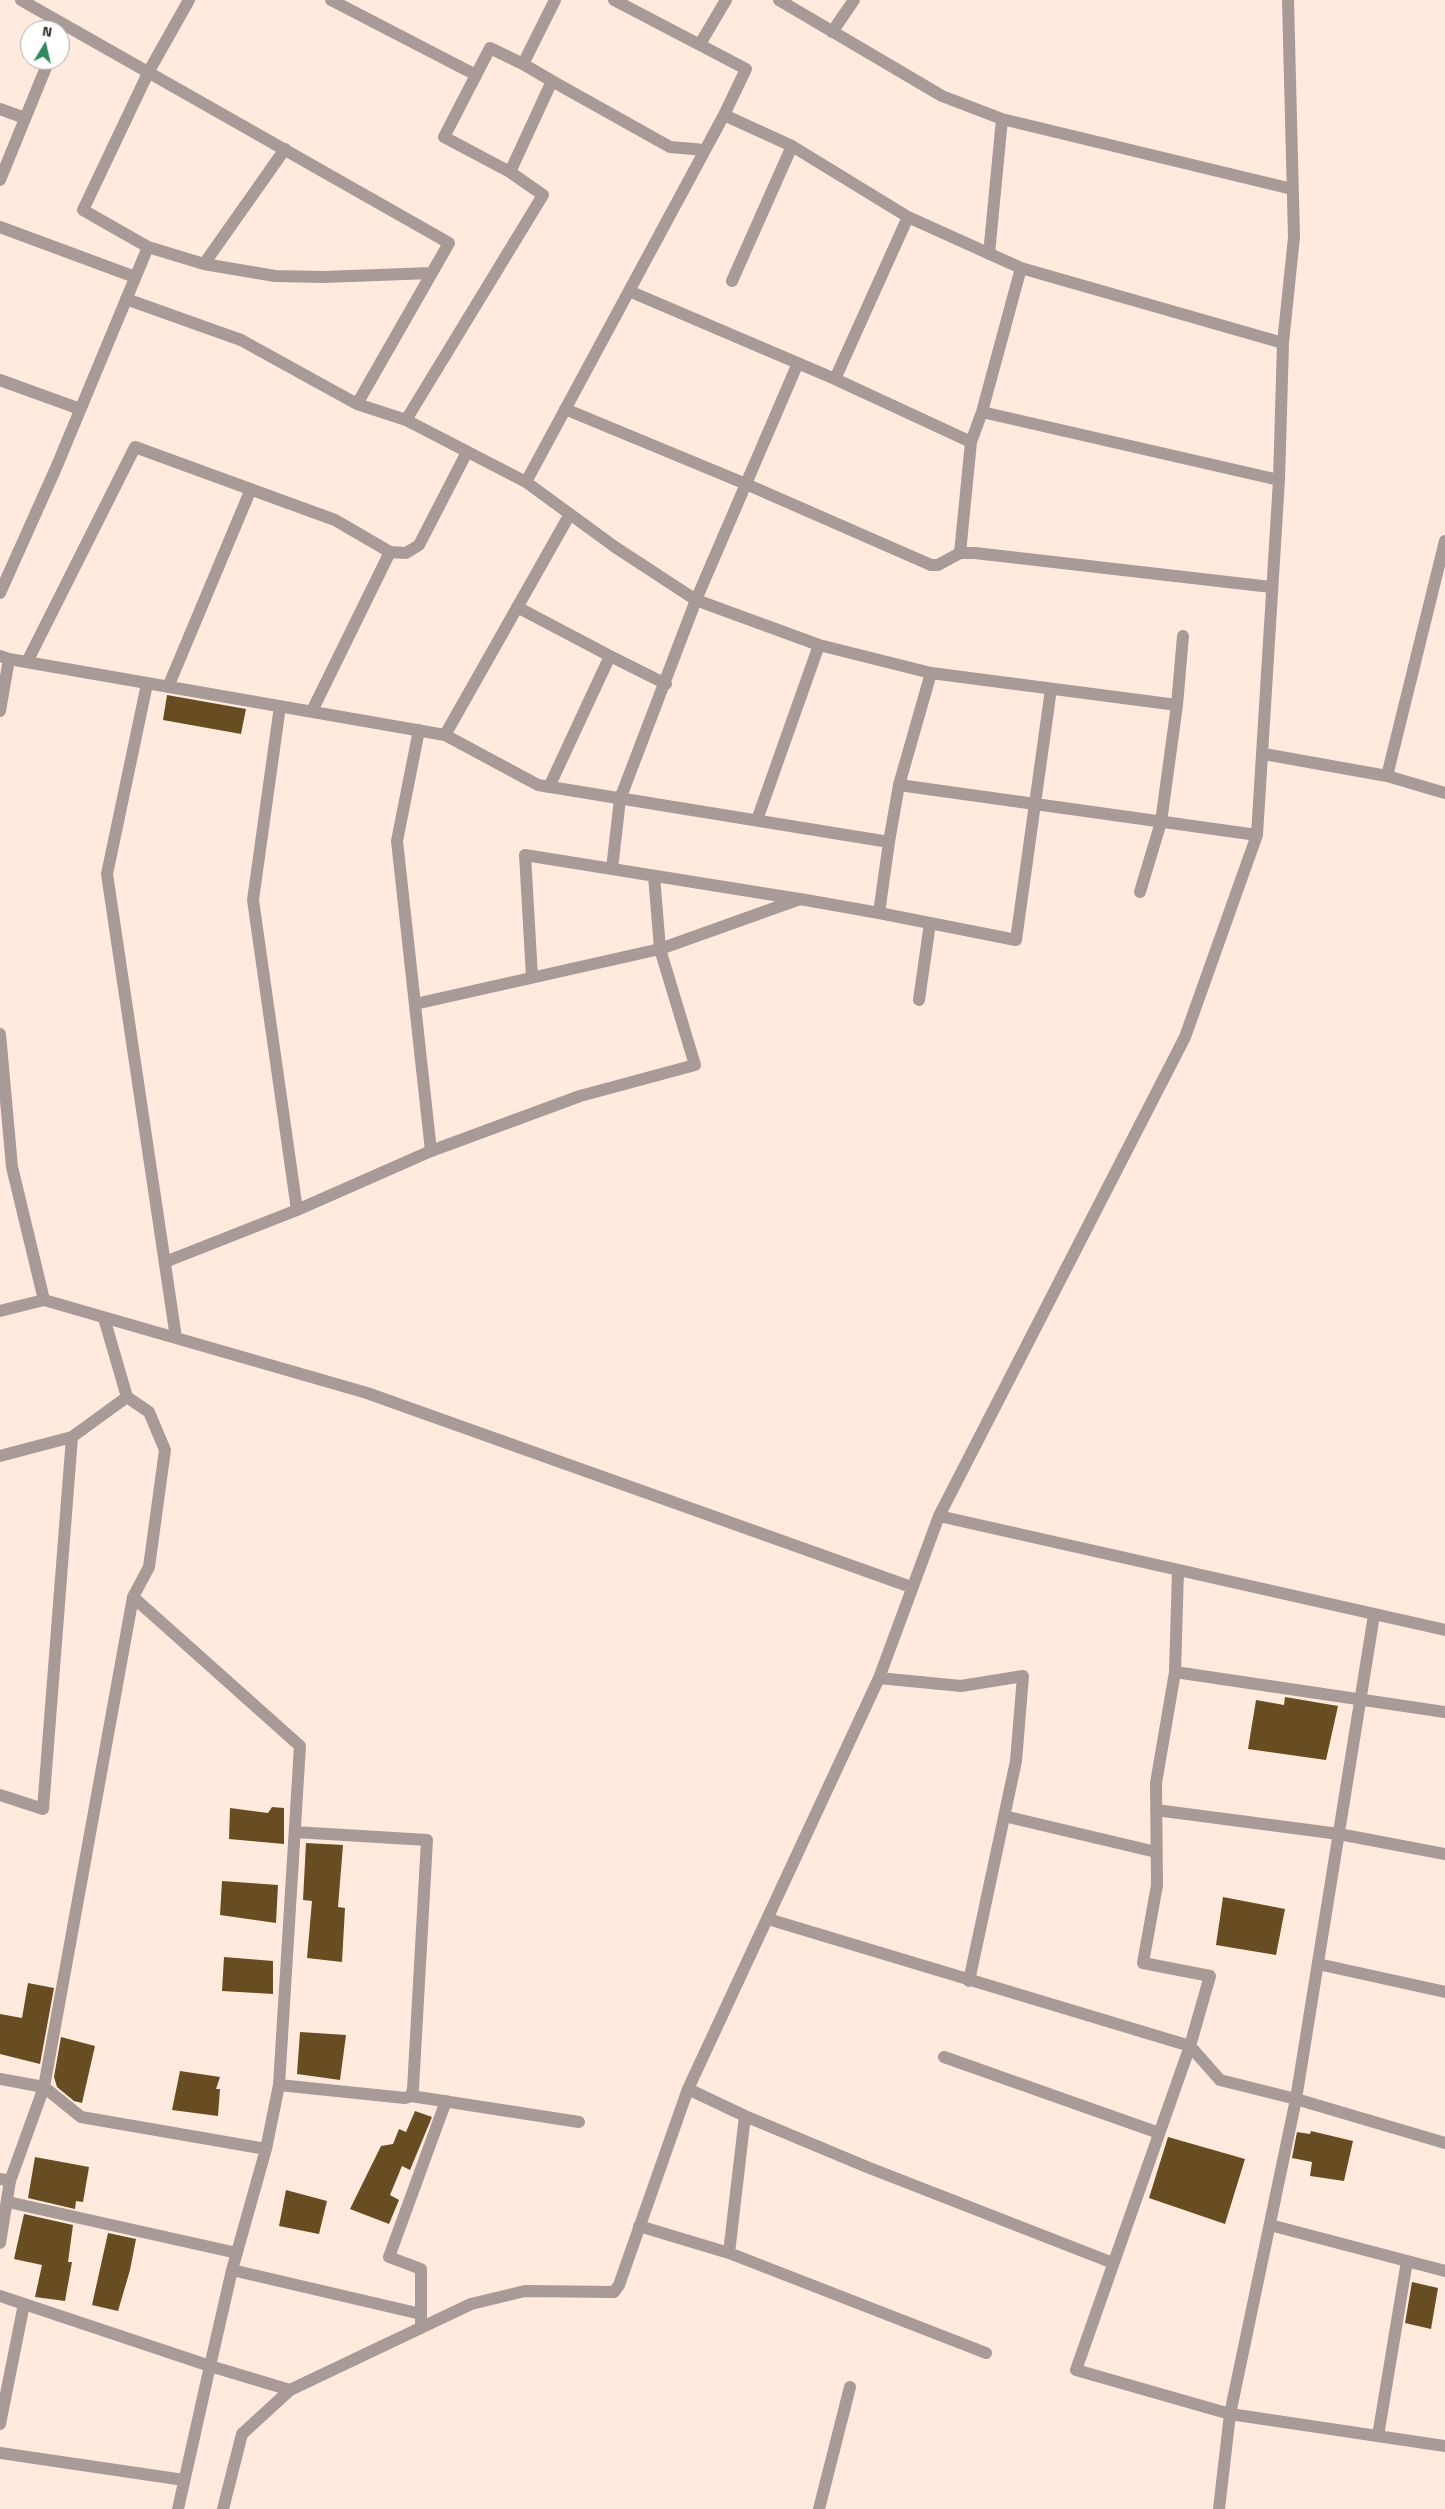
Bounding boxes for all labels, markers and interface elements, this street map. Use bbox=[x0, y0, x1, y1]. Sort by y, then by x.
north arrow bbox=[20, 20, 70, 70]
text: N bbox=[41, 20, 54, 42]

